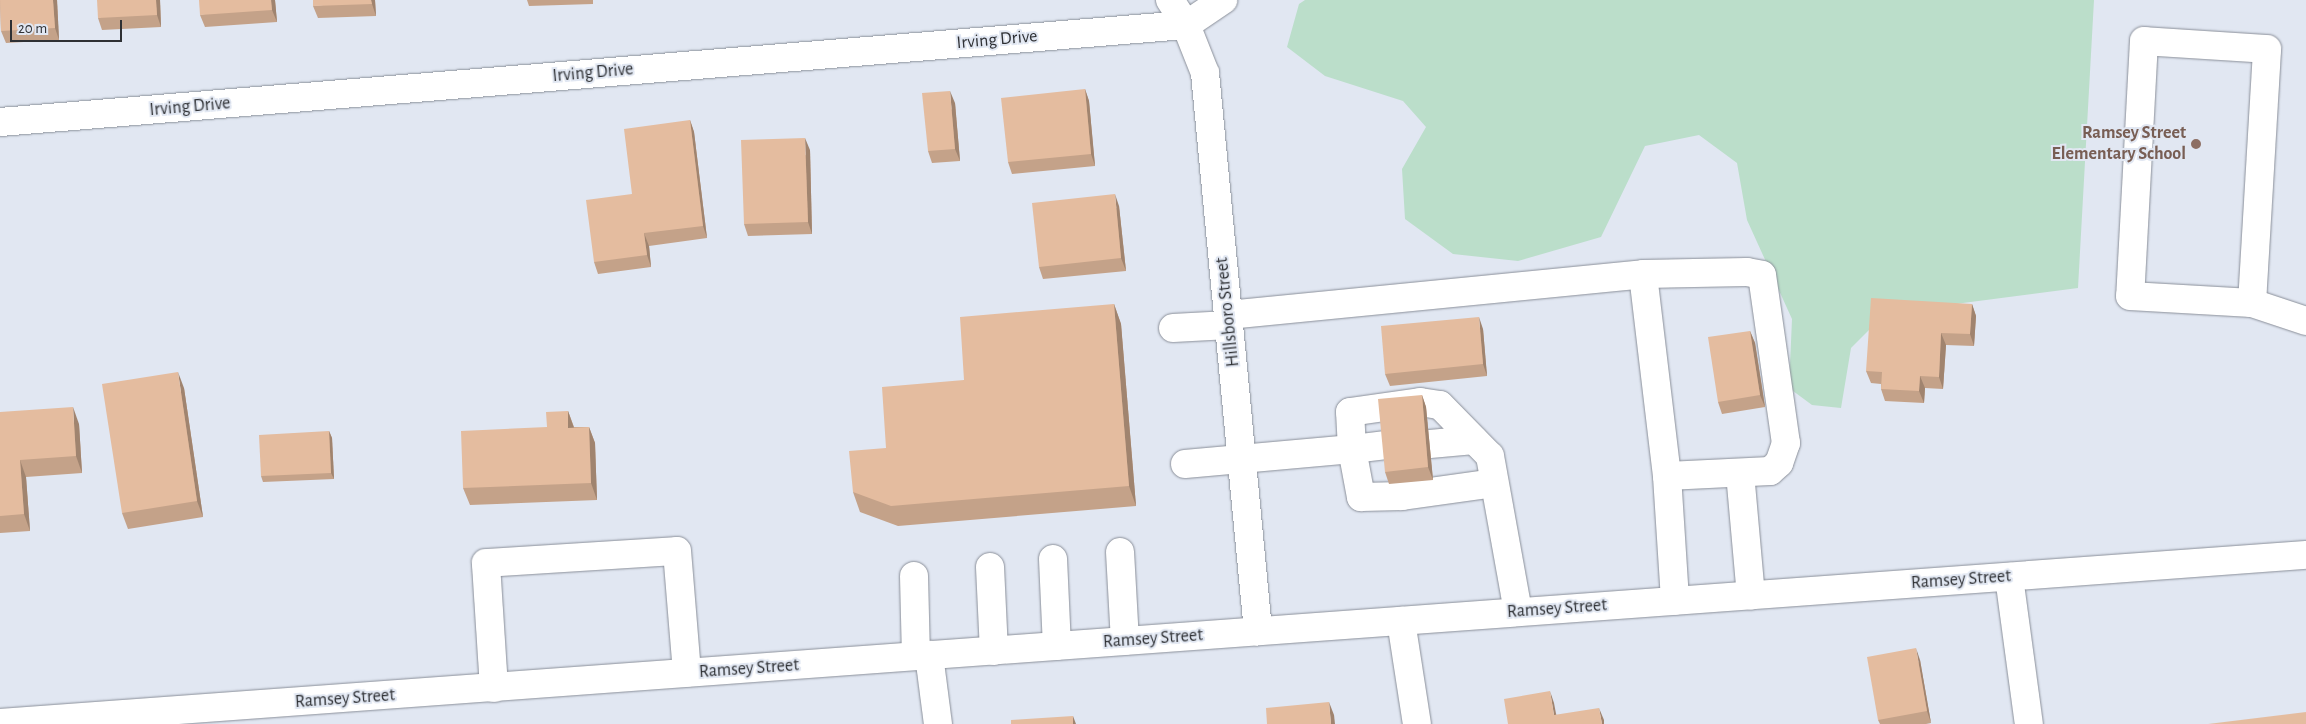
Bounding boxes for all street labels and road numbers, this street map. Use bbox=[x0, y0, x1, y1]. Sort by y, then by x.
street label: Irving Drive bbox=[956, 26, 1038, 54]
street label: Irving Drive bbox=[552, 59, 634, 87]
street label: Irving Drive bbox=[149, 93, 231, 121]
street label: Hillsboro Street bbox=[1212, 256, 1244, 368]
street label: Ramsey Street bbox=[1910, 566, 2012, 594]
street label: Ramsey Street bbox=[1506, 595, 1608, 623]
street label: Ramsey Street bbox=[1102, 625, 1204, 653]
street label: Ramsey Street bbox=[698, 655, 800, 683]
street label: Ramsey Street bbox=[294, 685, 396, 713]

